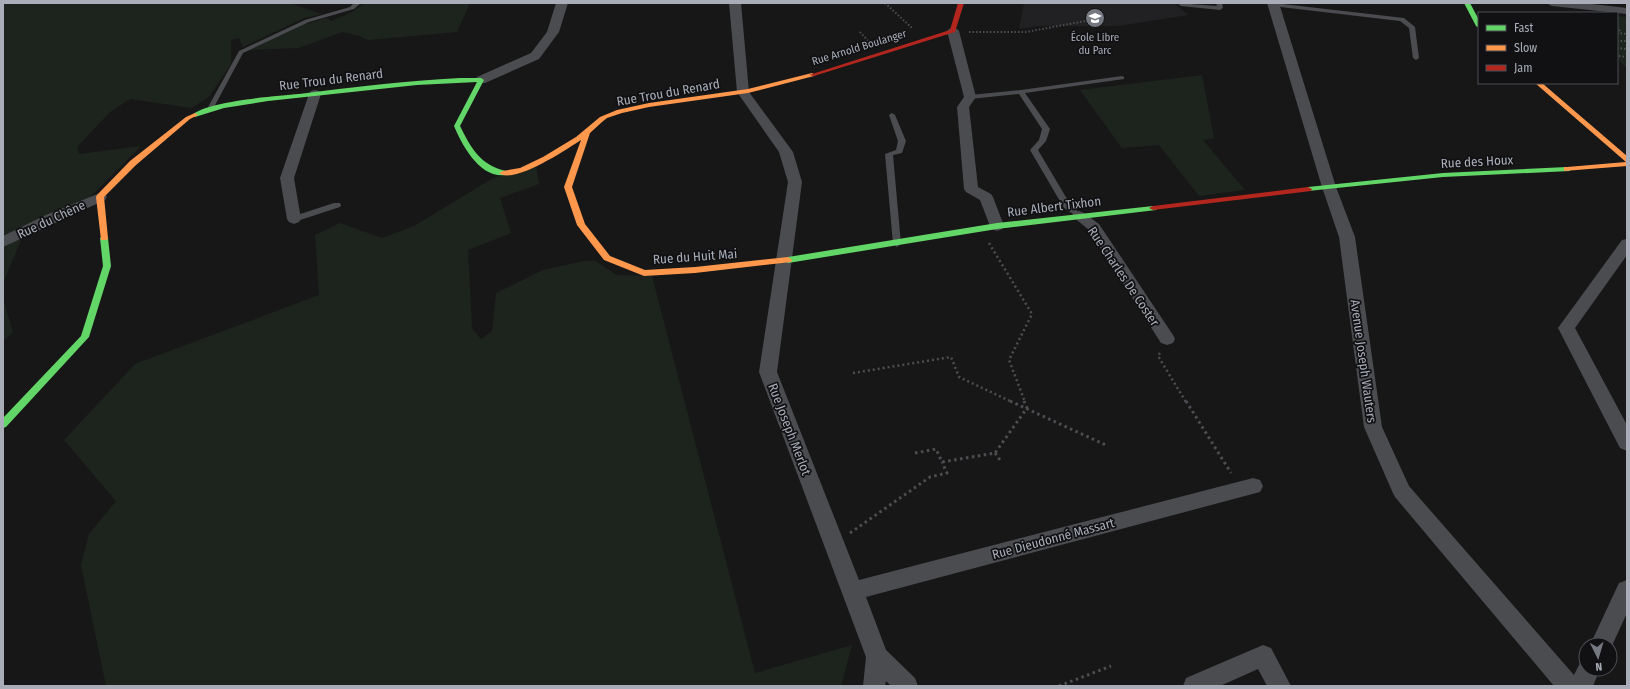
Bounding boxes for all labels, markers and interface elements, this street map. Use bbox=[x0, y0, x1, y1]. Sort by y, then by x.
school or university icon: École Libre du Parc bbox=[1084, 7, 1106, 29]
legend bbox=[1478, 12, 1618, 84]
text: Fast bbox=[1514, 21, 1533, 35]
street label: Rue Arnold Boulanger bbox=[810, 27, 908, 68]
place label: École Libre du Parc bbox=[1071, 30, 1119, 57]
text: Slow bbox=[1514, 41, 1537, 55]
text: Jam bbox=[1514, 61, 1532, 75]
street label: Rue Trou du Renard bbox=[278, 66, 384, 93]
street label: Rue Trou du Renard bbox=[615, 76, 721, 109]
street label: Rue des Houx bbox=[1440, 152, 1514, 171]
street label: Rue Albert Tixhon bbox=[1006, 193, 1102, 220]
street label: Rue du Chêne bbox=[15, 197, 88, 242]
street label: Rue Charles De Coster bbox=[1085, 224, 1163, 329]
street label: Rue du Huit Mai bbox=[652, 246, 738, 267]
street label: Avenue Joseph Wauters bbox=[1347, 299, 1380, 424]
street label: Rue Joseph Merlot bbox=[765, 381, 814, 478]
street label: Rue Dieudonné Massart bbox=[990, 515, 1117, 562]
north arrow bbox=[1578, 637, 1618, 677]
text: N bbox=[1595, 660, 1603, 673]

